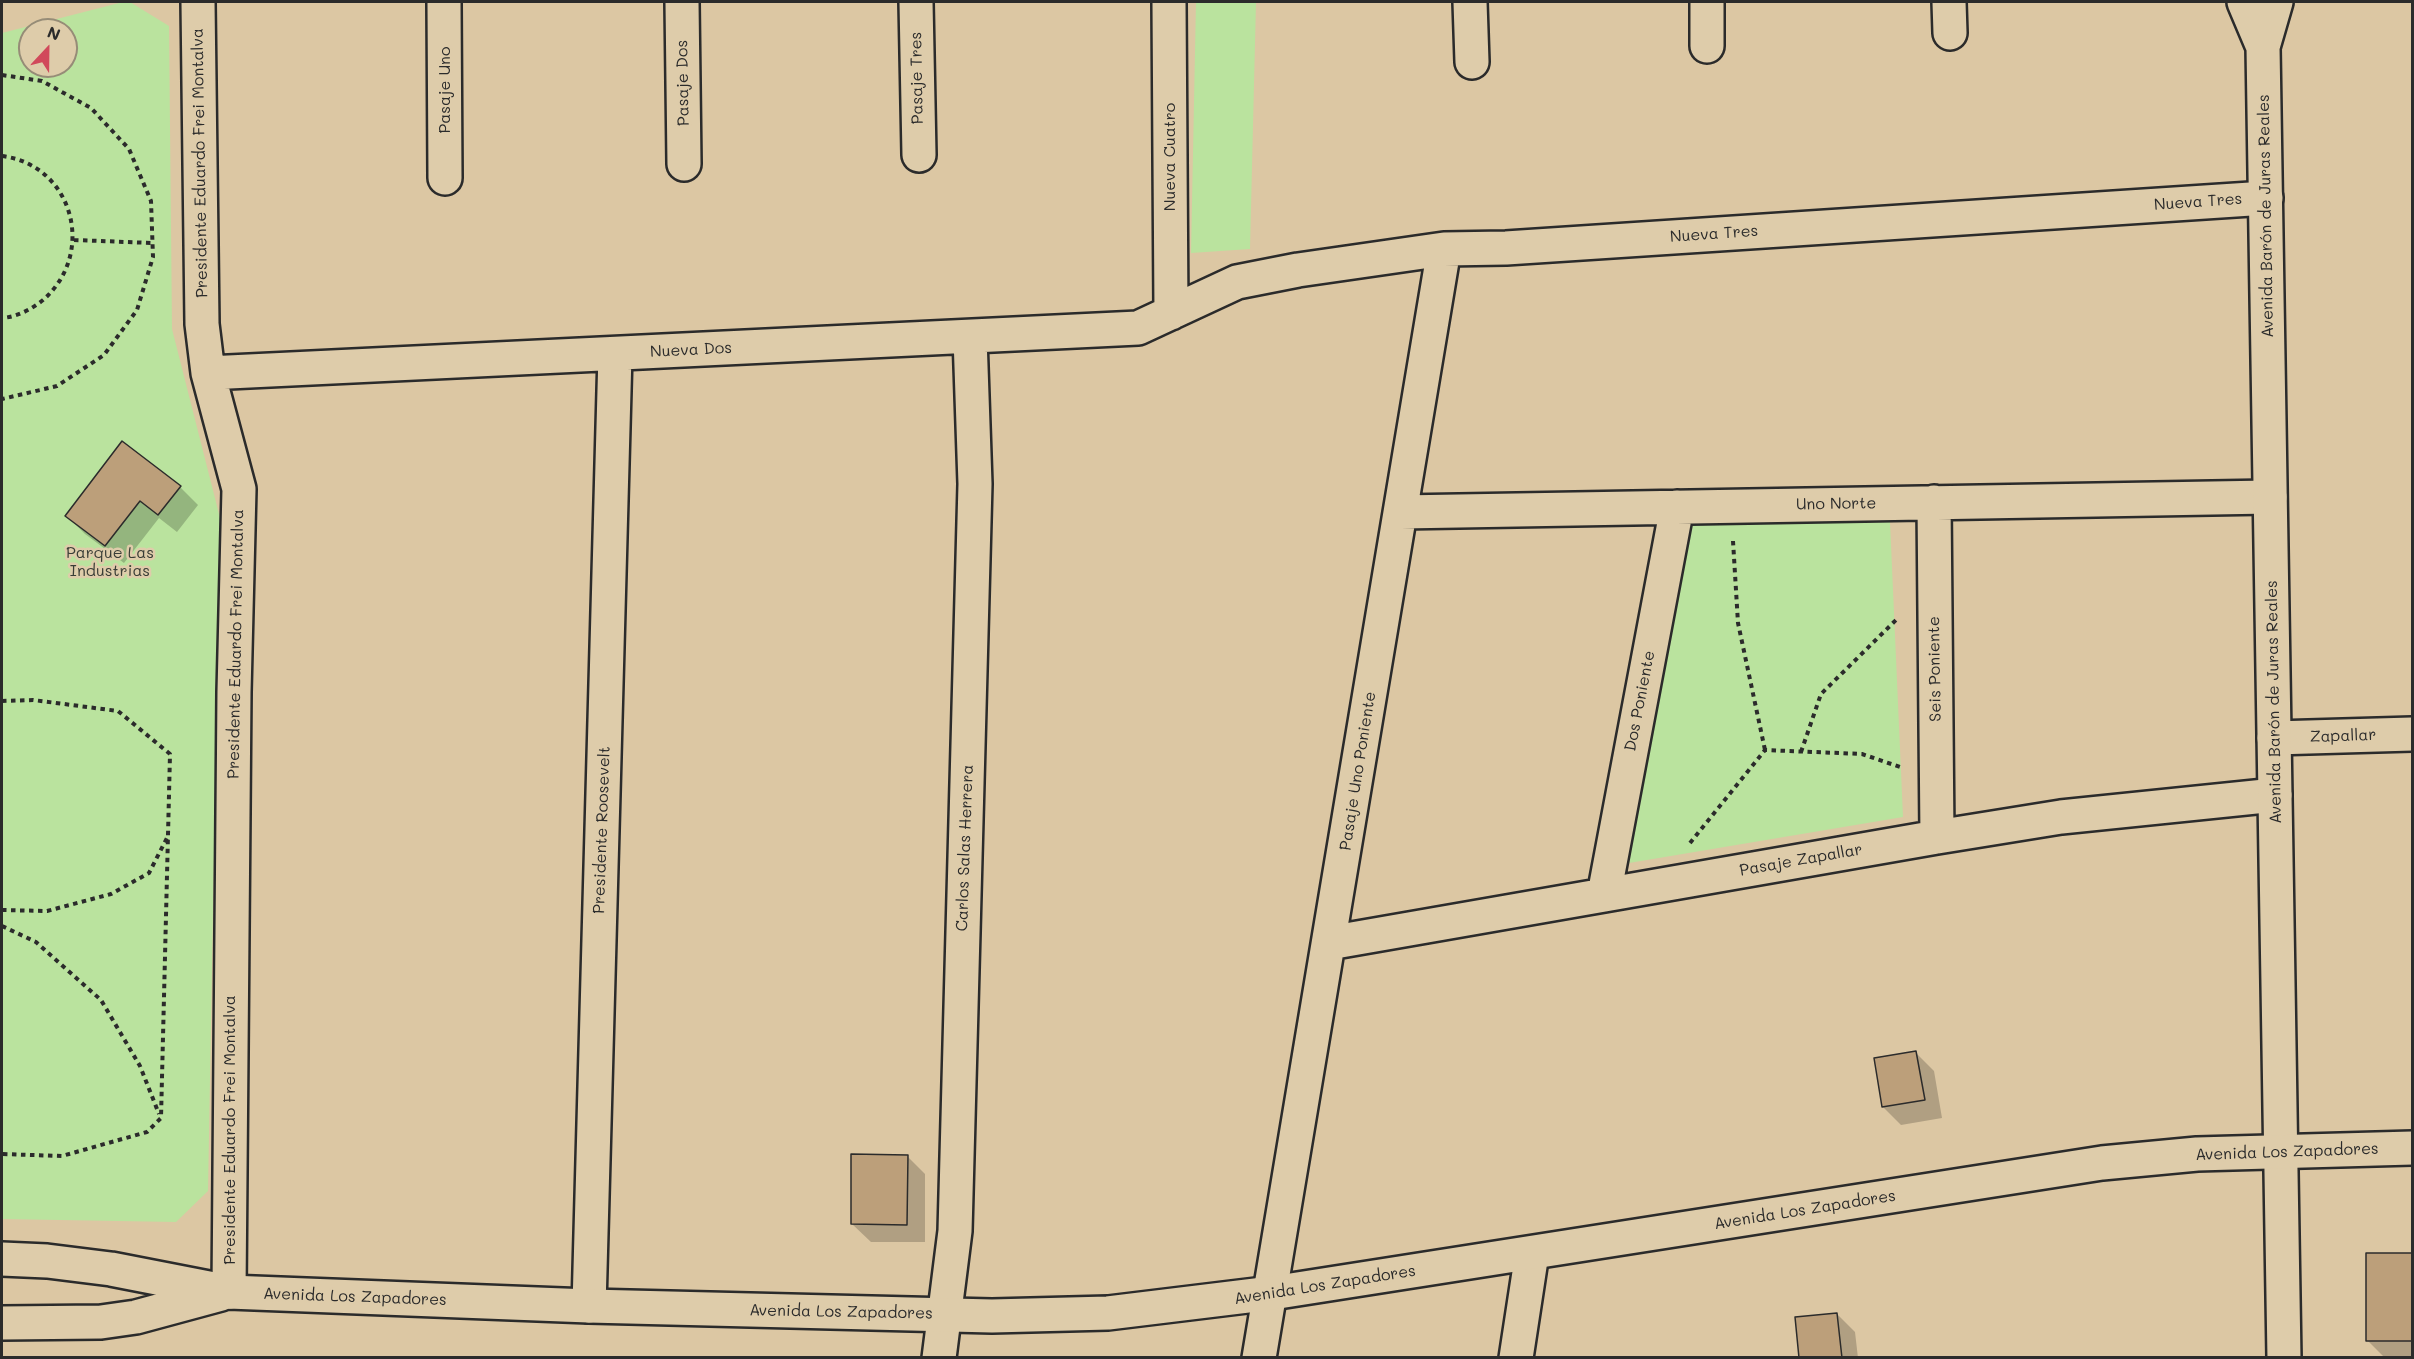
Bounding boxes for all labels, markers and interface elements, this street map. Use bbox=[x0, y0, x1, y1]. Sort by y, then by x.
north arrow bbox=[18, 18, 78, 78]
text: N bbox=[45, 21, 64, 45]
street label: Presidente Eduardo Frei Montalva bbox=[188, 28, 212, 298]
street label: Pasaje Tres bbox=[907, 32, 927, 124]
street label: Pasaje Dos bbox=[673, 40, 693, 126]
street label: Pasaje Uno bbox=[435, 47, 455, 133]
street label: Avenida Barón de Juras Reales bbox=[2254, 94, 2278, 338]
street label: Nueva Cuatro bbox=[1160, 103, 1180, 211]
street label: Nueva Tres bbox=[2153, 189, 2243, 215]
street label: Nueva Tres bbox=[1669, 221, 1759, 247]
street label: Nueva Dos bbox=[649, 338, 733, 362]
street label: Uno Norte bbox=[1796, 494, 1876, 514]
street label: Presidente Eduardo Frei Montalva bbox=[224, 509, 248, 779]
park label: Parque Las Industrias bbox=[66, 543, 154, 581]
street label: Avenida Barón de Juras Reales bbox=[2262, 580, 2286, 824]
street label: Seis Poniente bbox=[1924, 616, 1946, 722]
street label: Dos Poniente bbox=[1621, 649, 1659, 753]
street label: Pasaje Uno Poniente bbox=[1336, 690, 1380, 852]
street label: Zapallar bbox=[2309, 725, 2377, 747]
street label: Presidente Roosevelt bbox=[589, 746, 615, 914]
street label: Carlos Salas Herrera bbox=[952, 764, 978, 932]
street label: Pasaje Zapallar bbox=[1738, 840, 1864, 880]
street label: Presidente Eduardo Frei Montalva bbox=[220, 995, 240, 1265]
street label: Avenida Los Zapadores bbox=[2195, 1139, 2379, 1165]
street label: Avenida Los Zapadores bbox=[1713, 1186, 1897, 1234]
street label: Avenida Los Zapadores bbox=[1233, 1261, 1417, 1309]
street label: Avenida Los Zapadores bbox=[263, 1284, 447, 1310]
street label: Avenida Los Zapadores bbox=[749, 1301, 933, 1323]

